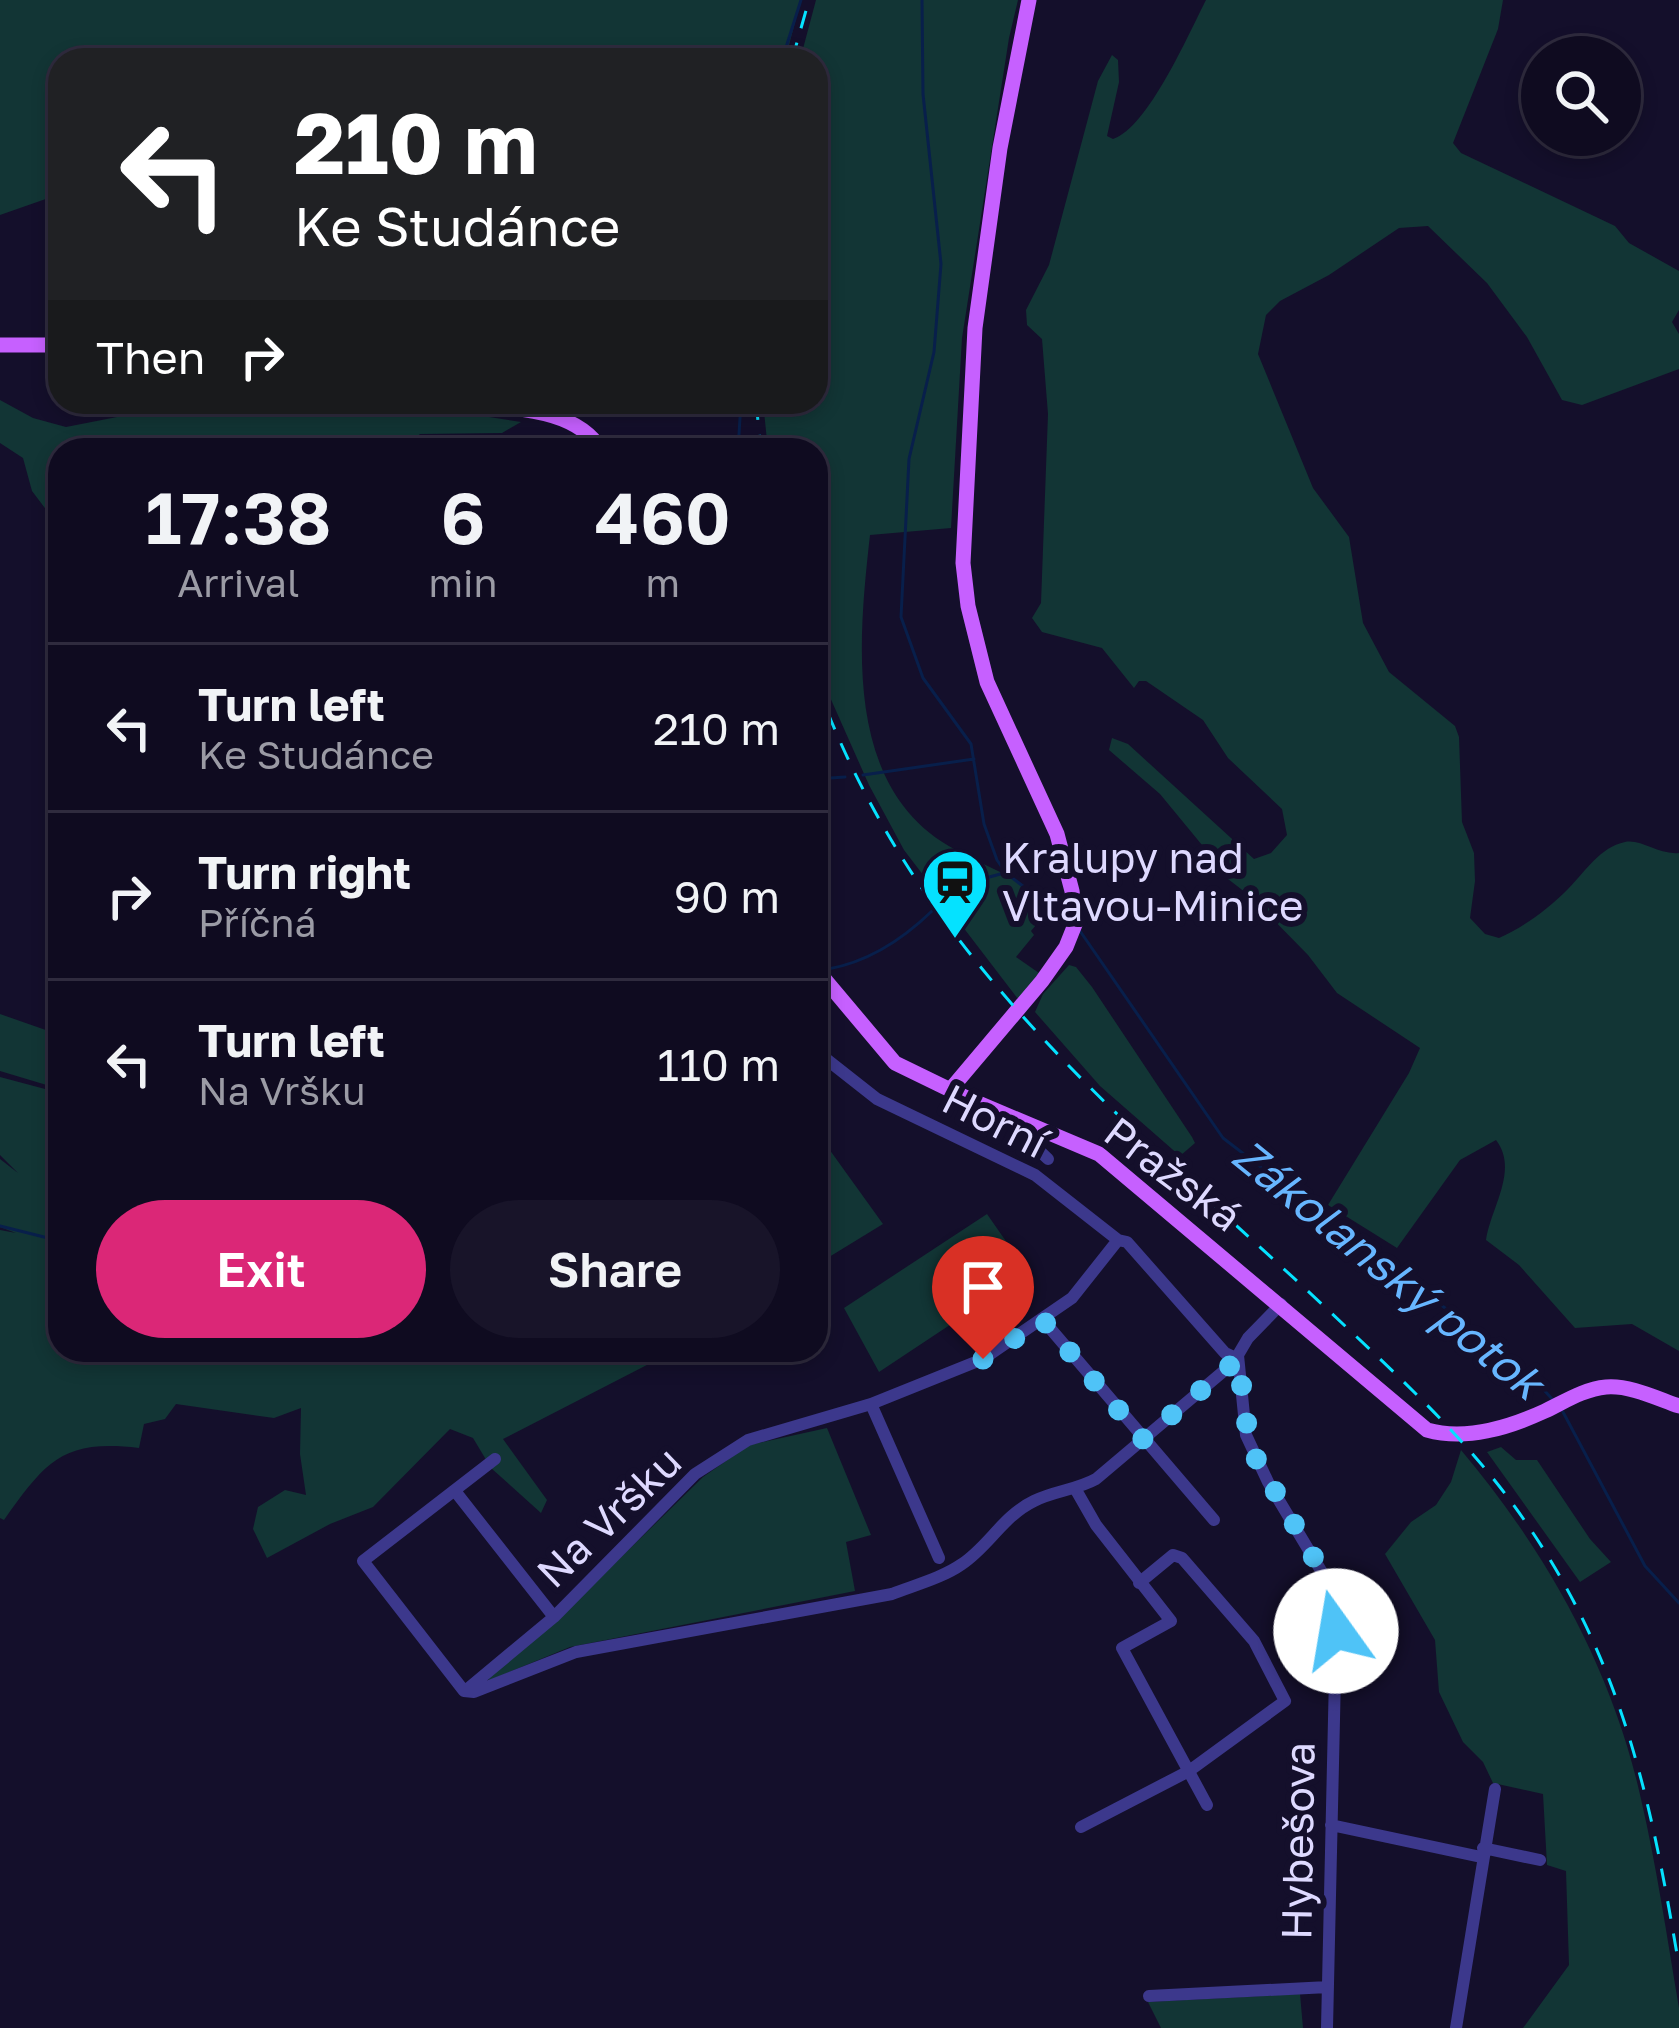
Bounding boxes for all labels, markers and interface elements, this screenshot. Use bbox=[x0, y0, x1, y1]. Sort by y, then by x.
map controls bbox=[1521, 36, 1641, 156]
button: search bbox=[1521, 36, 1641, 156]
text: 210 m bbox=[294, 92, 538, 192]
icon: left bbox=[96, 96, 252, 252]
text: Ke Studánce bbox=[294, 193, 620, 258]
icon: right bbox=[229, 324, 295, 390]
text: Then bbox=[96, 330, 205, 384]
text: 17:38 bbox=[145, 473, 331, 560]
text: 6 bbox=[441, 473, 486, 560]
text: 460 bbox=[595, 473, 731, 560]
text: Arrival bbox=[177, 559, 299, 606]
text: min bbox=[429, 559, 498, 606]
text: m bbox=[646, 559, 680, 606]
text: Turn left bbox=[198, 677, 385, 731]
icon: left bbox=[96, 695, 162, 761]
text: 210 m bbox=[653, 701, 780, 755]
text: Ke Studánce bbox=[198, 731, 434, 778]
place label: Kralupy nad Vltavou-Minice bbox=[1002, 832, 1303, 930]
text: Turn right bbox=[198, 845, 411, 899]
station icon: Kralupy nad Vltavou-Minice bbox=[920, 847, 990, 941]
icon: right bbox=[96, 863, 162, 929]
text: 90 m bbox=[674, 869, 780, 923]
text: Příčná bbox=[198, 899, 316, 946]
text: Turn left bbox=[198, 1013, 385, 1067]
icon: left bbox=[96, 1031, 162, 1097]
text: 110 m bbox=[657, 1037, 780, 1091]
text: Na Vršku bbox=[198, 1067, 366, 1114]
street label: Horní bbox=[935, 1073, 1059, 1169]
street label: Pražská bbox=[1095, 1106, 1252, 1241]
water label: Zákolanský potok bbox=[1223, 1127, 1558, 1413]
button: Exit bbox=[96, 1200, 426, 1338]
button: Share bbox=[450, 1200, 780, 1338]
pin bbox=[932, 1236, 1034, 1359]
icon: arrive bbox=[950, 1254, 1016, 1320]
street label: Na Vršku bbox=[526, 1436, 691, 1597]
position arrow bbox=[1273, 1568, 1399, 1694]
street label: Hybešova bbox=[1270, 1741, 1324, 1941]

